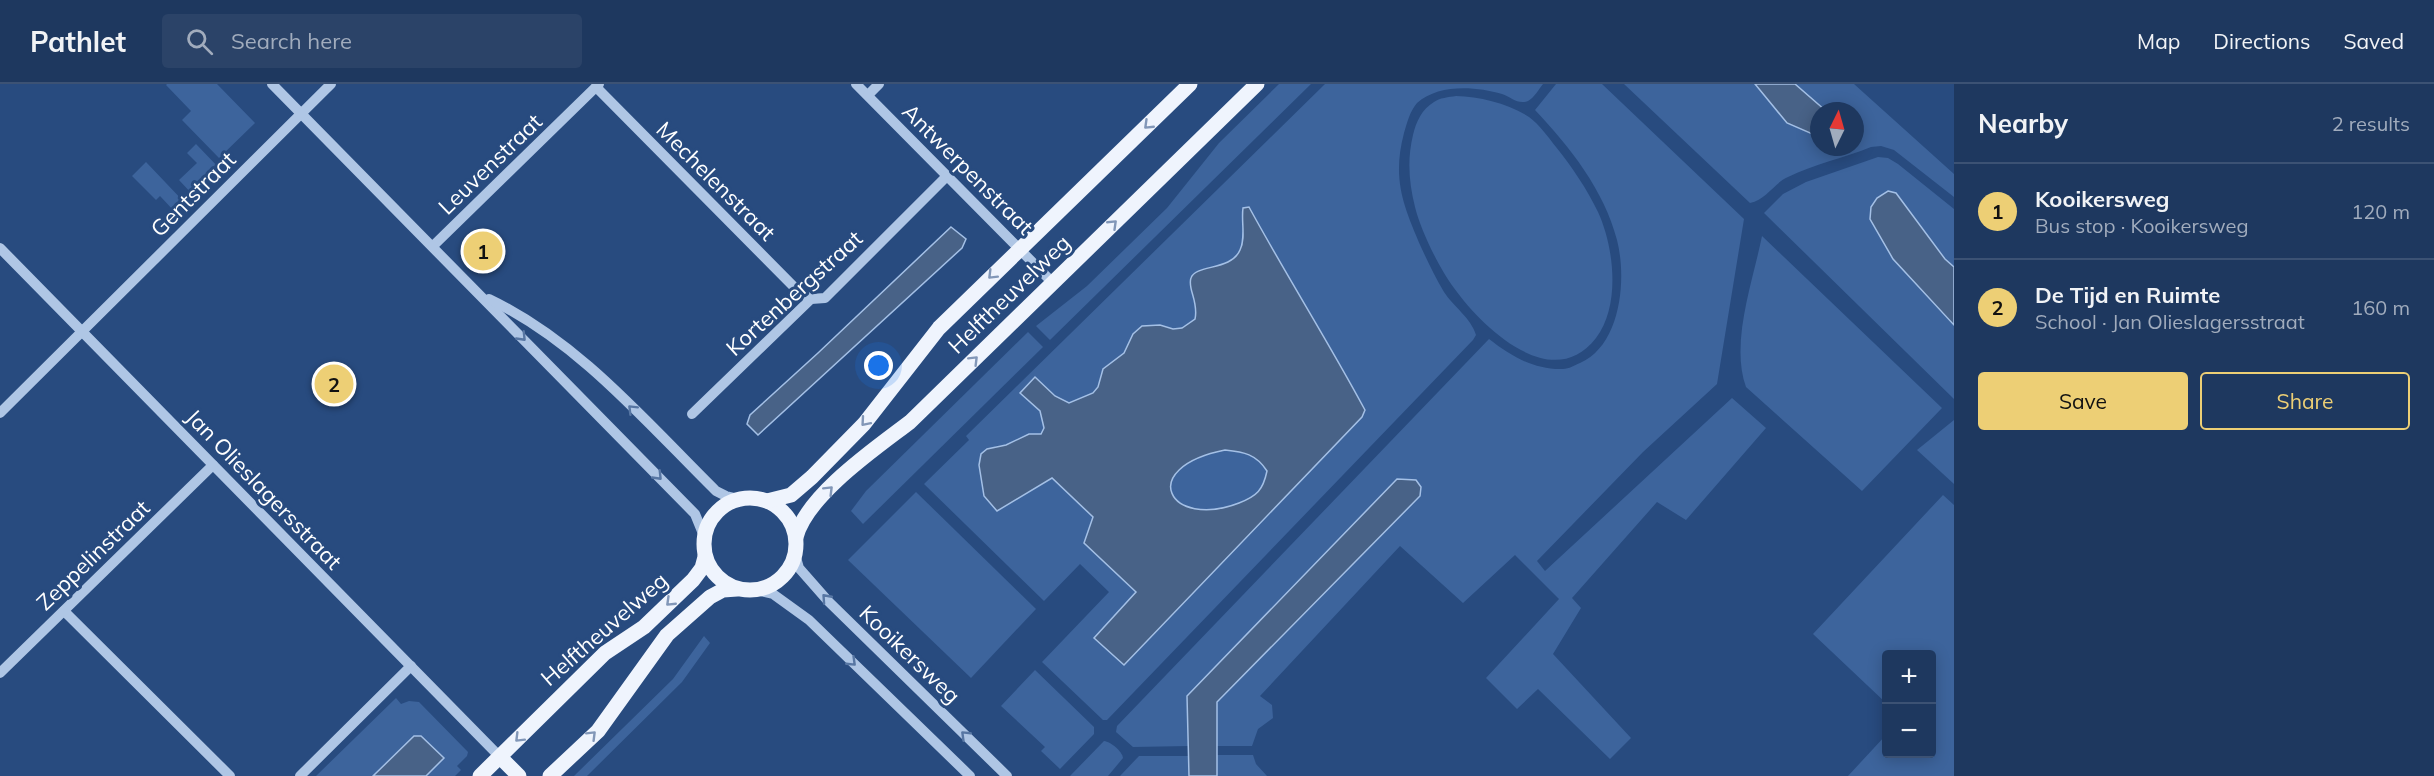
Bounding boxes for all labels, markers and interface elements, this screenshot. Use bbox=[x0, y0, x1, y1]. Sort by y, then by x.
search box bbox=[162, 14, 582, 68]
text: Pathlet bbox=[30, 24, 126, 59]
icon: search bbox=[183, 25, 216, 58]
text: Search here bbox=[231, 27, 352, 55]
text: Map bbox=[2137, 28, 2180, 54]
text: Directions bbox=[2213, 28, 2310, 54]
text: Saved bbox=[2343, 28, 2404, 54]
street label: Antwerpenstraat bbox=[896, 97, 1040, 241]
north arrow bbox=[1810, 102, 1864, 156]
street label: Leuvenstraat bbox=[432, 107, 548, 220]
text: Nearby bbox=[1978, 107, 2068, 140]
text: 2 results bbox=[2332, 111, 2410, 136]
street label: Mechelenstraat bbox=[651, 116, 782, 247]
one-way arrow bbox=[1144, 118, 1154, 129]
street label: Gentstraat bbox=[145, 145, 242, 242]
text: Kooikersweg bbox=[2035, 185, 2169, 213]
text: 1 bbox=[1992, 199, 2004, 224]
text: 120 m bbox=[2351, 199, 2410, 224]
text: Bus stop · Kooikersweg bbox=[2035, 213, 2249, 238]
one-way arrow bbox=[1106, 220, 1117, 231]
street label: Kortenbergstraat bbox=[720, 224, 868, 362]
pin: 1 bbox=[464, 228, 502, 274]
street label: Helftheuvelweg bbox=[942, 229, 1076, 359]
one-way arrow bbox=[989, 267, 1000, 278]
text: De Tijd en Ruimte bbox=[2035, 281, 2220, 309]
text: 2 bbox=[1992, 295, 2004, 320]
text: 160 m bbox=[2351, 295, 2410, 320]
text: School · Jan Olieslagersstraat bbox=[2035, 309, 2305, 334]
one-way arrow bbox=[515, 330, 526, 340]
your location bbox=[864, 351, 893, 380]
one-way arrow bbox=[966, 356, 977, 367]
pin: 2 bbox=[314, 362, 354, 406]
button: Save bbox=[1978, 372, 2188, 430]
button: Share bbox=[2200, 372, 2410, 430]
street label: Jan Olieslagersstraat bbox=[180, 403, 348, 575]
one-way arrow bbox=[629, 405, 640, 416]
one-way arrow bbox=[861, 415, 872, 426]
one-way arrow bbox=[651, 469, 662, 480]
one-way arrow bbox=[822, 486, 833, 496]
street label: Zeppelinstraat bbox=[30, 494, 156, 616]
street label: Helftheuvelweg bbox=[535, 566, 673, 692]
one-way arrow bbox=[667, 595, 677, 606]
one-way arrow bbox=[822, 595, 833, 605]
street label: Kooikersweg bbox=[854, 599, 966, 709]
map controls bbox=[1882, 650, 1936, 758]
button: + bbox=[1882, 650, 1936, 704]
one-way arrow bbox=[845, 655, 856, 666]
button: − bbox=[1882, 704, 1936, 758]
one-way arrow bbox=[515, 731, 525, 742]
one-way arrow bbox=[962, 731, 972, 742]
one-way arrow bbox=[585, 732, 596, 743]

